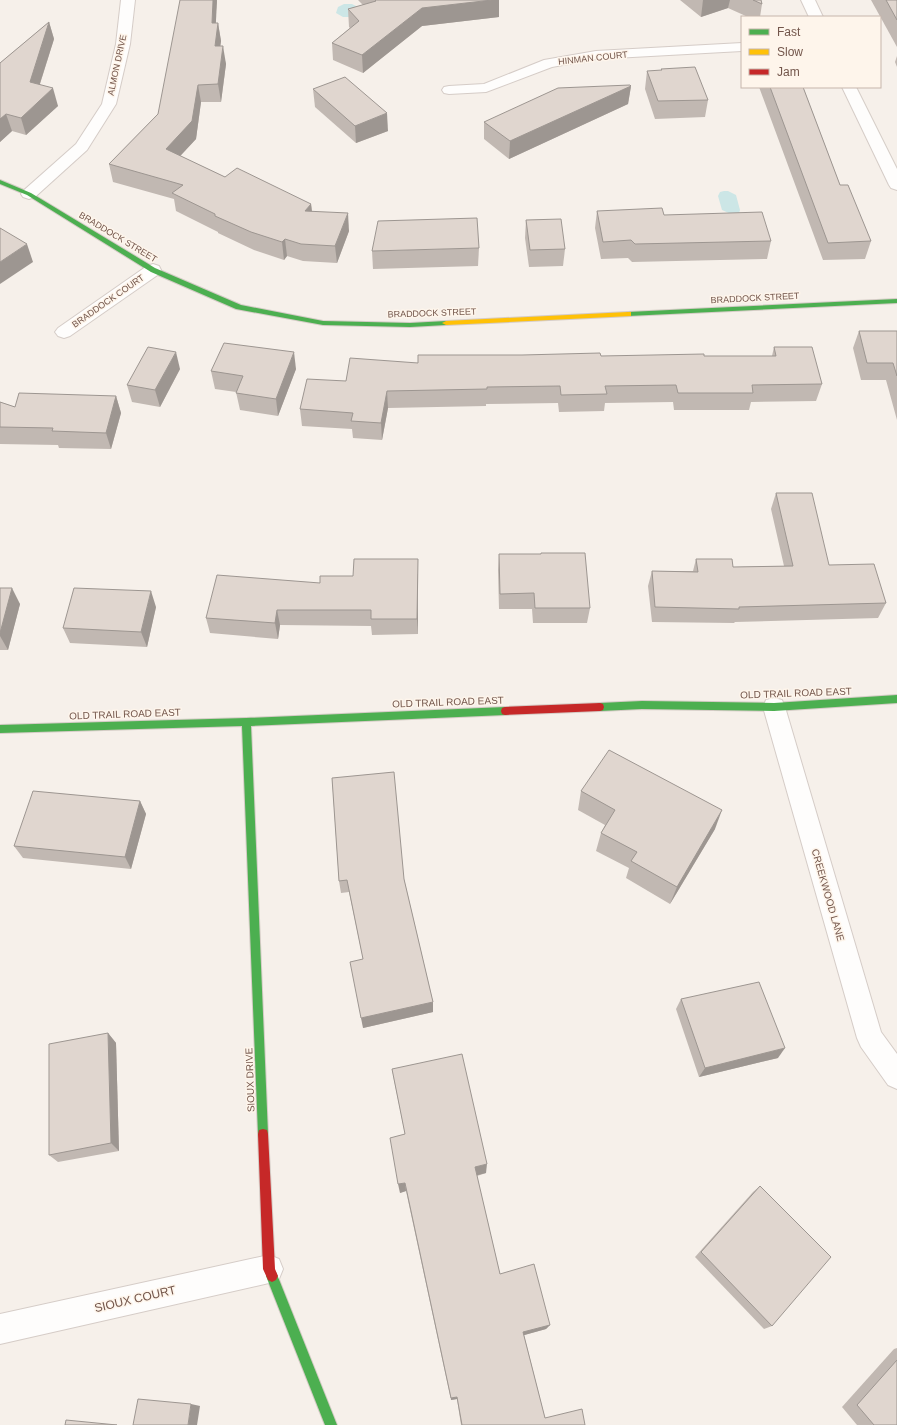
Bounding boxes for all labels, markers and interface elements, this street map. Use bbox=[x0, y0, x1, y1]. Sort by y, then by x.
legend bbox=[741, 16, 881, 88]
text: Fast bbox=[777, 25, 801, 39]
street label: ALMON DRIVE bbox=[106, 34, 128, 96]
text: Slow bbox=[777, 45, 803, 59]
street label: HINMAN COURT bbox=[558, 49, 629, 67]
text: Jam bbox=[777, 65, 800, 79]
street label: BRADDOCK STREET bbox=[77, 210, 159, 264]
street label: BRADDOCK COURT bbox=[70, 272, 146, 330]
street label: BRADDOCK STREET bbox=[710, 291, 800, 305]
street label: BRADDOCK STREET bbox=[387, 306, 477, 320]
street label: OLD TRAIL ROAD EAST bbox=[740, 686, 852, 700]
street label: OLD TRAIL ROAD EAST bbox=[392, 695, 504, 709]
street label: OLD TRAIL ROAD EAST bbox=[69, 707, 181, 721]
street label: CREEKWOOD LANE bbox=[810, 848, 847, 943]
street label: SIOUX DRIVE bbox=[243, 1047, 257, 1112]
street label: SIOUX COURT bbox=[93, 1283, 178, 1315]

